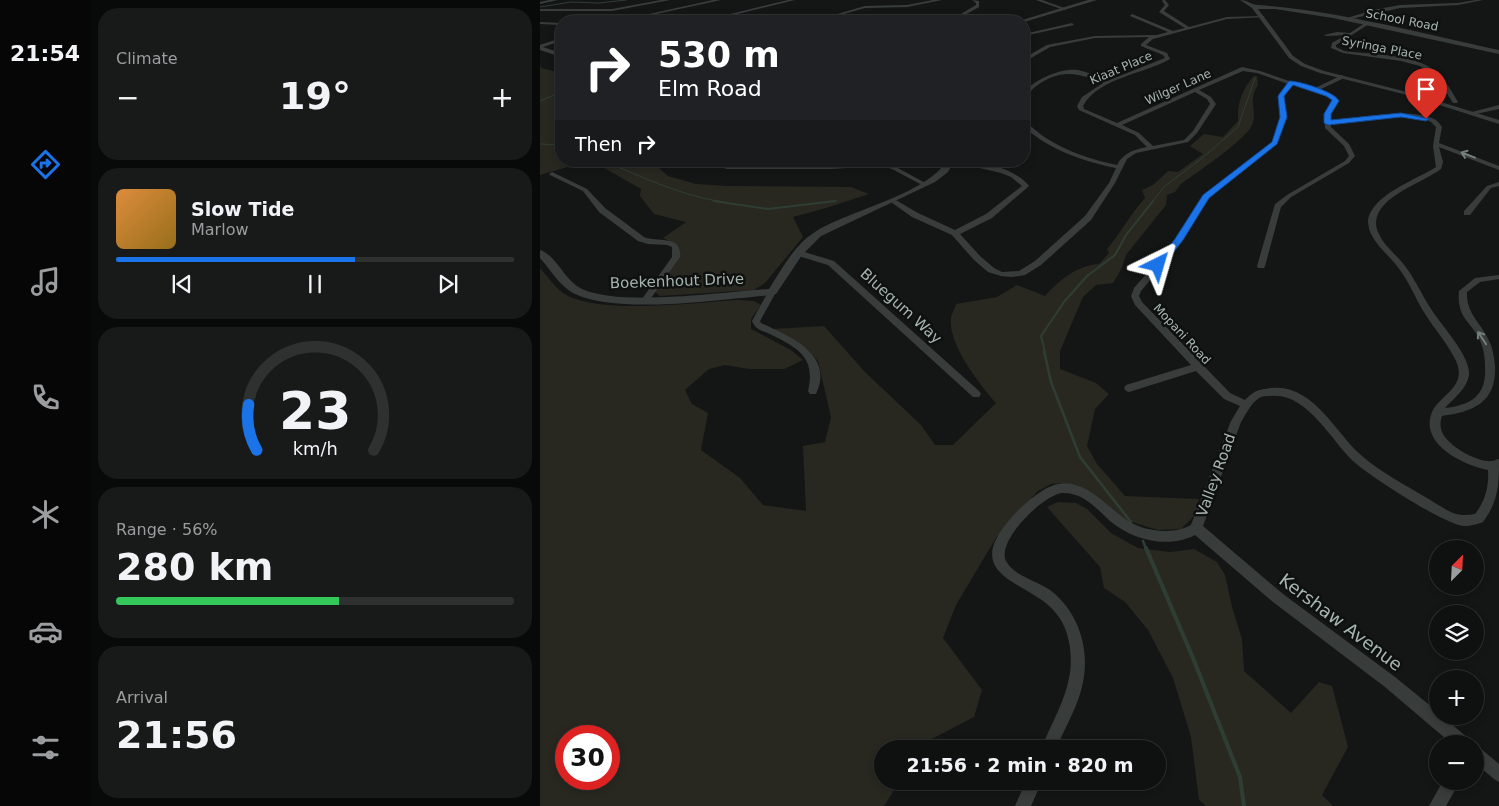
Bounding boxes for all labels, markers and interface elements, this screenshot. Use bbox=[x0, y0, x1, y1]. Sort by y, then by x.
street label: School Road bbox=[1364, 6, 1440, 34]
street label: Syringa Place bbox=[1341, 33, 1423, 63]
icon: right bbox=[575, 35, 640, 100]
text: 530 m bbox=[658, 35, 780, 75]
text: 21:54 bbox=[10, 41, 80, 66]
text: Climate bbox=[116, 49, 178, 68]
street label: Kiaat Place bbox=[1088, 49, 1154, 87]
street label: Wilger Lane bbox=[1143, 66, 1213, 108]
pin bbox=[1405, 68, 1447, 119]
text: 19° bbox=[279, 74, 351, 118]
icon: arrive bbox=[1412, 75, 1440, 103]
text: Elm Road bbox=[658, 76, 762, 101]
text: − bbox=[116, 81, 139, 114]
text: + bbox=[491, 81, 514, 114]
icon: right bbox=[632, 130, 660, 158]
text: Then bbox=[575, 133, 622, 155]
icon: directions bbox=[28, 147, 63, 182]
one-way arrow bbox=[1461, 150, 1476, 159]
text: Slow Tide bbox=[191, 198, 294, 220]
text: Marlow bbox=[191, 220, 249, 239]
position arrow bbox=[1131, 238, 1183, 290]
icon: music bbox=[28, 264, 63, 299]
street label: Bluegum Way bbox=[857, 265, 946, 347]
icon: previous bbox=[168, 270, 196, 298]
icon: pause bbox=[301, 270, 329, 298]
icon: next bbox=[434, 270, 462, 298]
street label: Boekenhout Drive bbox=[610, 270, 744, 292]
street label: Mopani Road bbox=[1150, 301, 1214, 367]
one-way arrow bbox=[1477, 331, 1487, 345]
icon: phone bbox=[28, 380, 63, 415]
text: 23 bbox=[279, 381, 351, 441]
street label: Valley Road bbox=[1193, 431, 1239, 519]
text: km/h bbox=[292, 438, 338, 459]
icon: climate bbox=[28, 497, 63, 532]
text: Range · 56% bbox=[116, 520, 218, 539]
north arrow bbox=[1429, 540, 1484, 595]
map controls bbox=[1429, 540, 1484, 790]
text: 280 km bbox=[116, 545, 273, 589]
street label: Kershaw Avenue bbox=[1275, 569, 1407, 675]
button: layers bbox=[1429, 605, 1484, 660]
icon: car bbox=[28, 614, 63, 649]
button: + bbox=[1429, 670, 1484, 725]
text: Arrival bbox=[116, 688, 168, 707]
text: 21:56 bbox=[116, 713, 237, 757]
speed limit sign: 30 bbox=[555, 725, 620, 790]
icon: filters bbox=[28, 730, 63, 765]
button: − bbox=[1429, 735, 1484, 790]
text: 21:56 · 2 min · 820 m bbox=[906, 754, 1134, 776]

